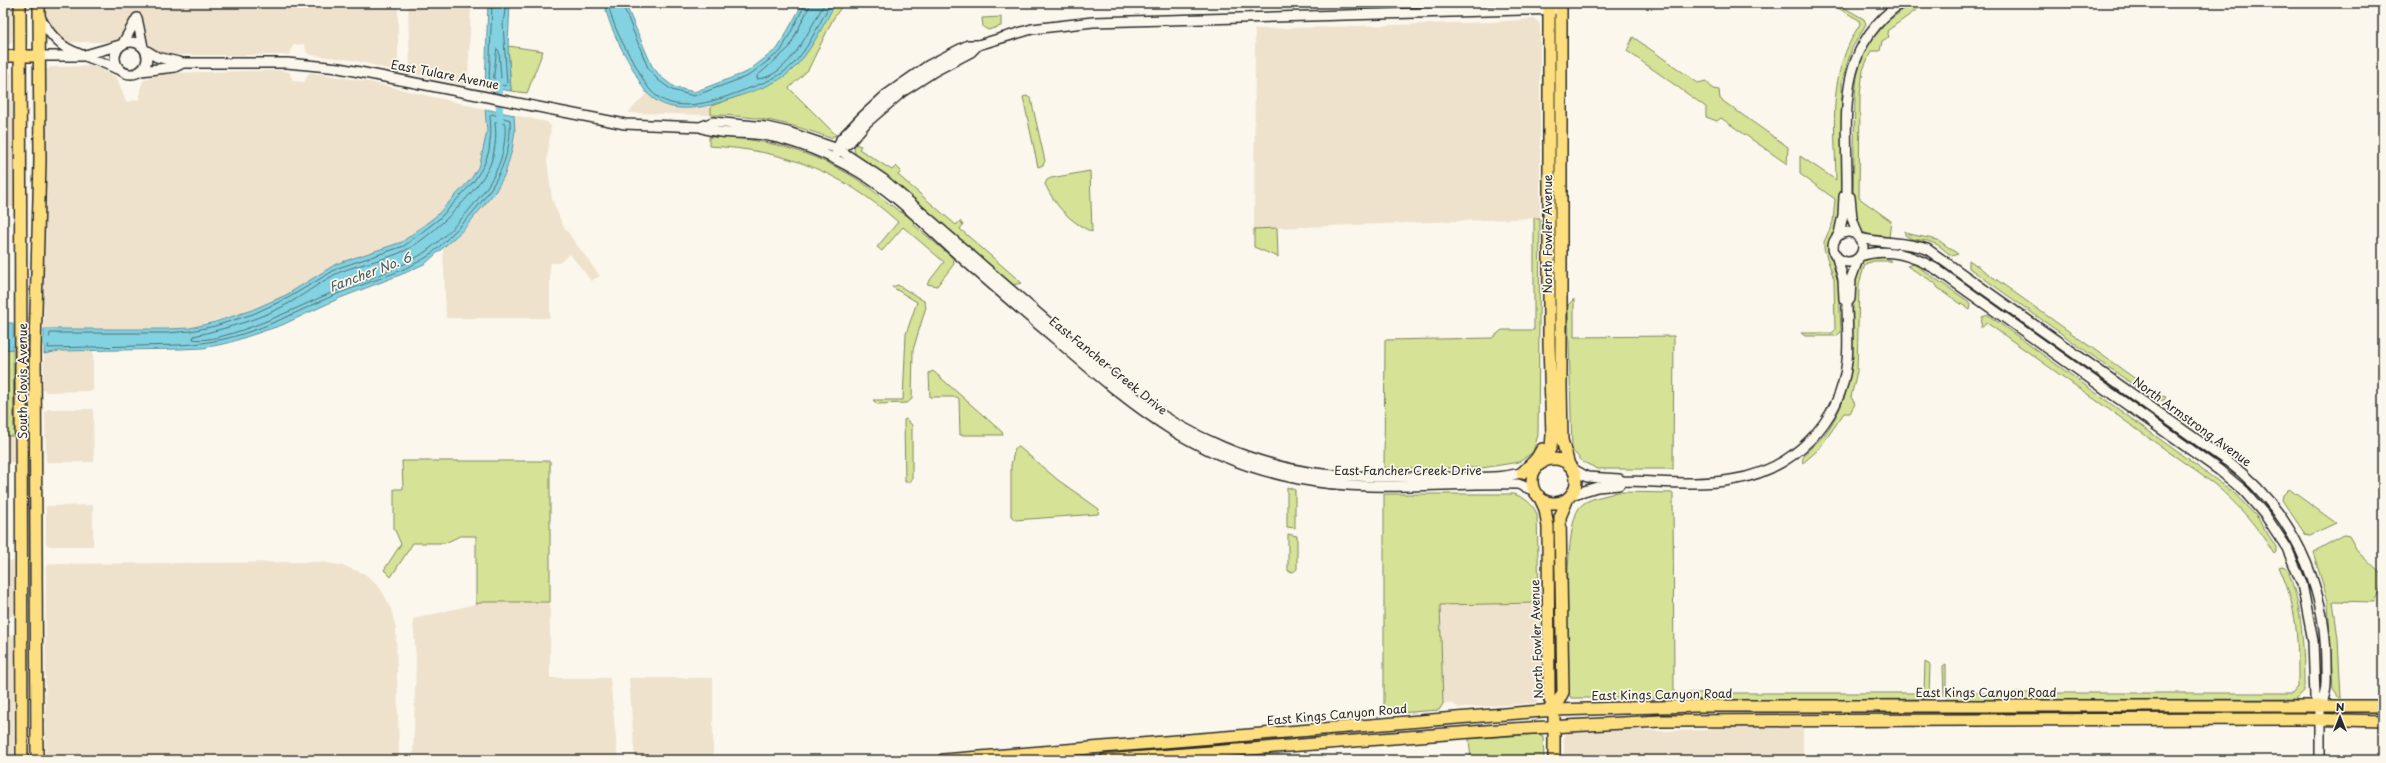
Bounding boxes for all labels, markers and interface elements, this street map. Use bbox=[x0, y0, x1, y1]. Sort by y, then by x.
street label: East Tulare Avenue bbox=[390, 55, 501, 93]
street label: North Fowler Avenue bbox=[1538, 174, 1556, 294]
water label: Fancher No. 6 bbox=[326, 247, 414, 296]
street label: East Fancher Creek Drive bbox=[1046, 312, 1172, 419]
street label: South Clovis Avenue bbox=[13, 323, 31, 439]
street label: North Armstrong Avenue bbox=[2130, 372, 2256, 471]
street label: East Fancher Creek Drive bbox=[1334, 461, 1482, 479]
street label: North Fowler Avenue bbox=[1525, 579, 1547, 699]
street label: East Kings Canyon Road bbox=[1916, 683, 2056, 701]
street label: East Kings Canyon Road bbox=[1591, 684, 1733, 704]
north arrow bbox=[2320, 697, 2360, 737]
text: N bbox=[2336, 698, 2345, 715]
street label: East Kings Canyon Road bbox=[1266, 699, 1408, 729]

